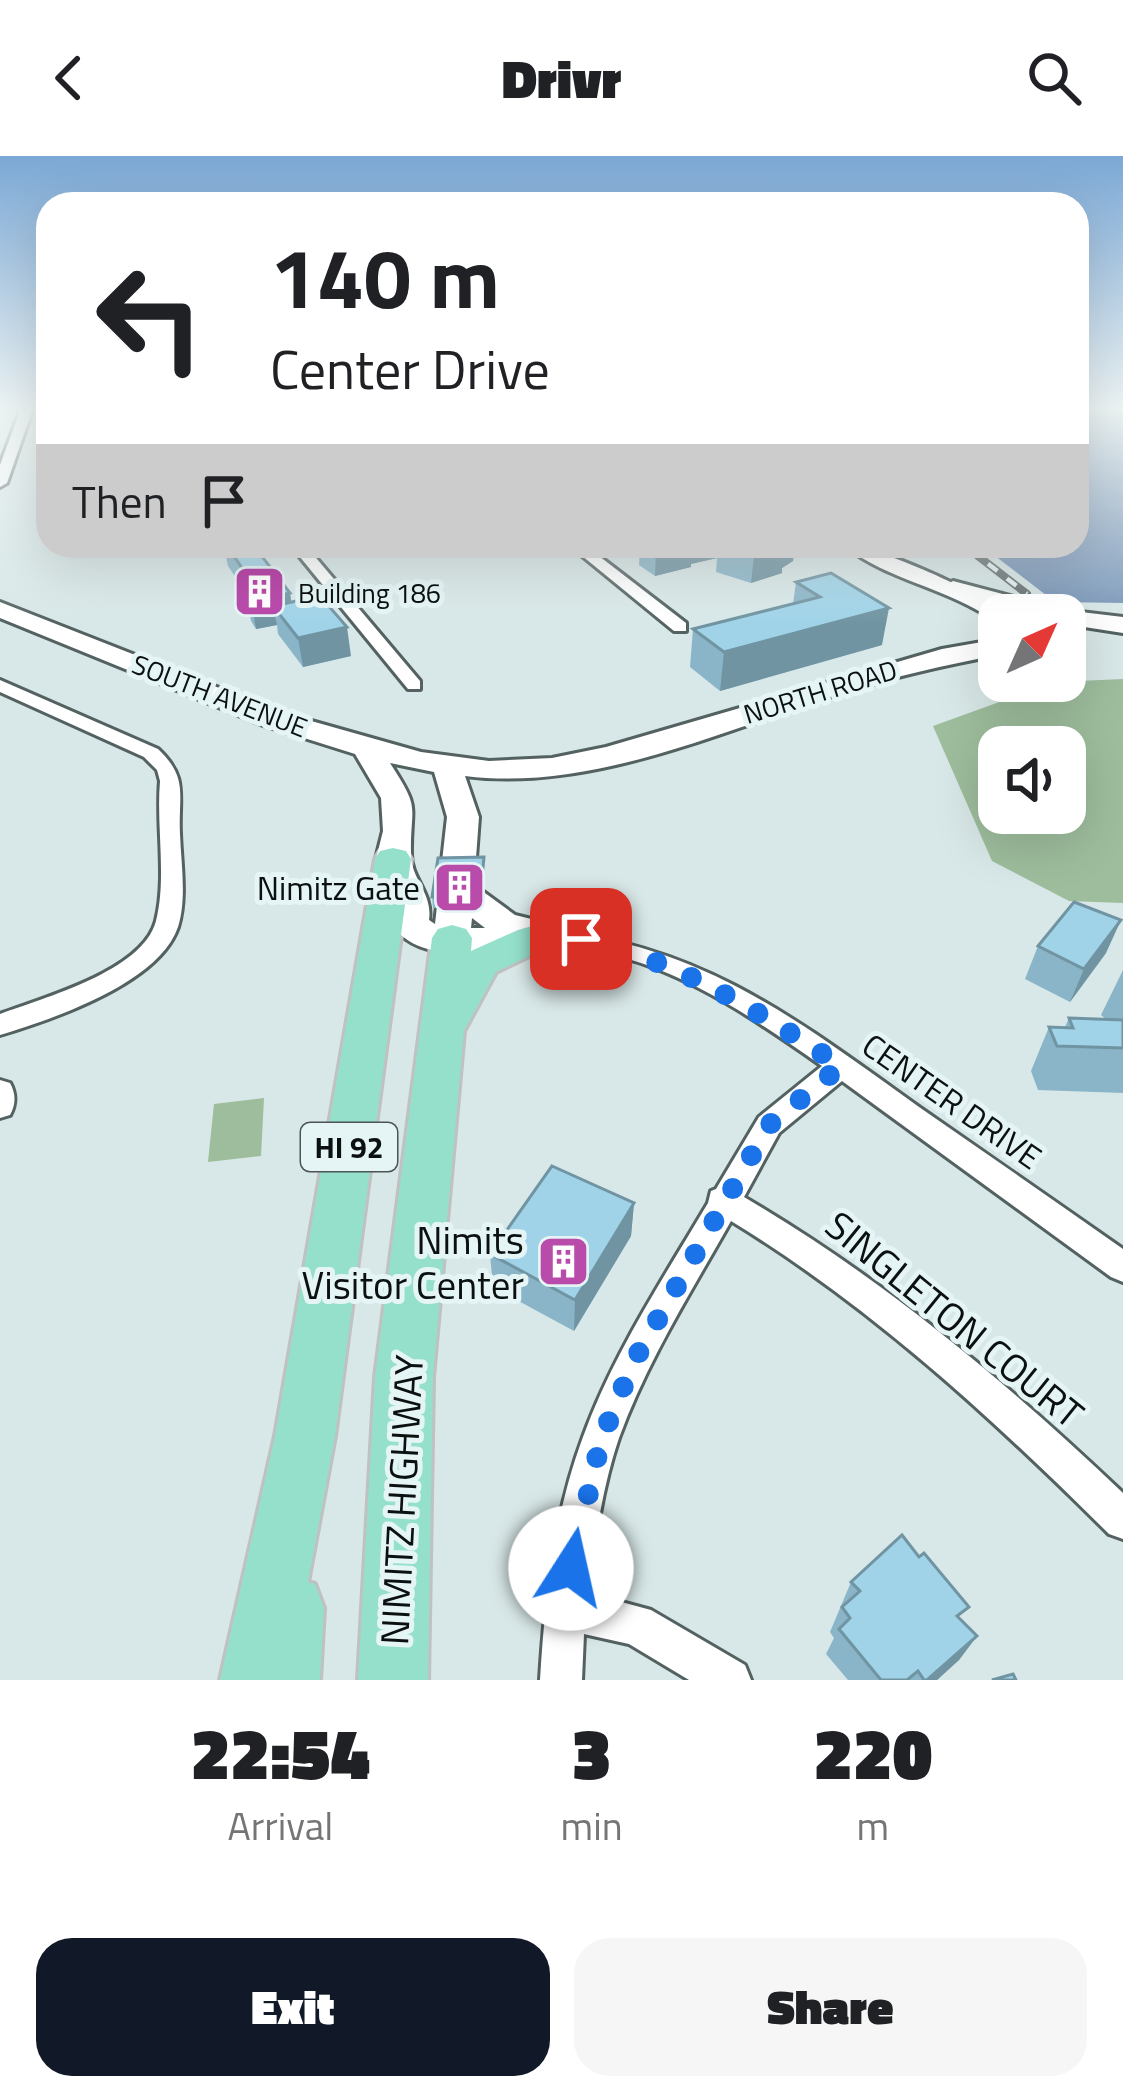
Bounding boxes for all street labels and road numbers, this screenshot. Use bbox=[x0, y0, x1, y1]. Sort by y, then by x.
street label: SOUTH AVENUE bbox=[126, 643, 314, 747]
street label: NORTH ROAD bbox=[738, 648, 902, 734]
street label: CENTER DRIVE bbox=[852, 1021, 1052, 1181]
road number: HI 92 bbox=[301, 1123, 397, 1171]
street label: SINGLETON COURT bbox=[813, 1196, 1097, 1442]
street label: NIMITZ HIGHWAY bbox=[364, 1353, 438, 1647]

